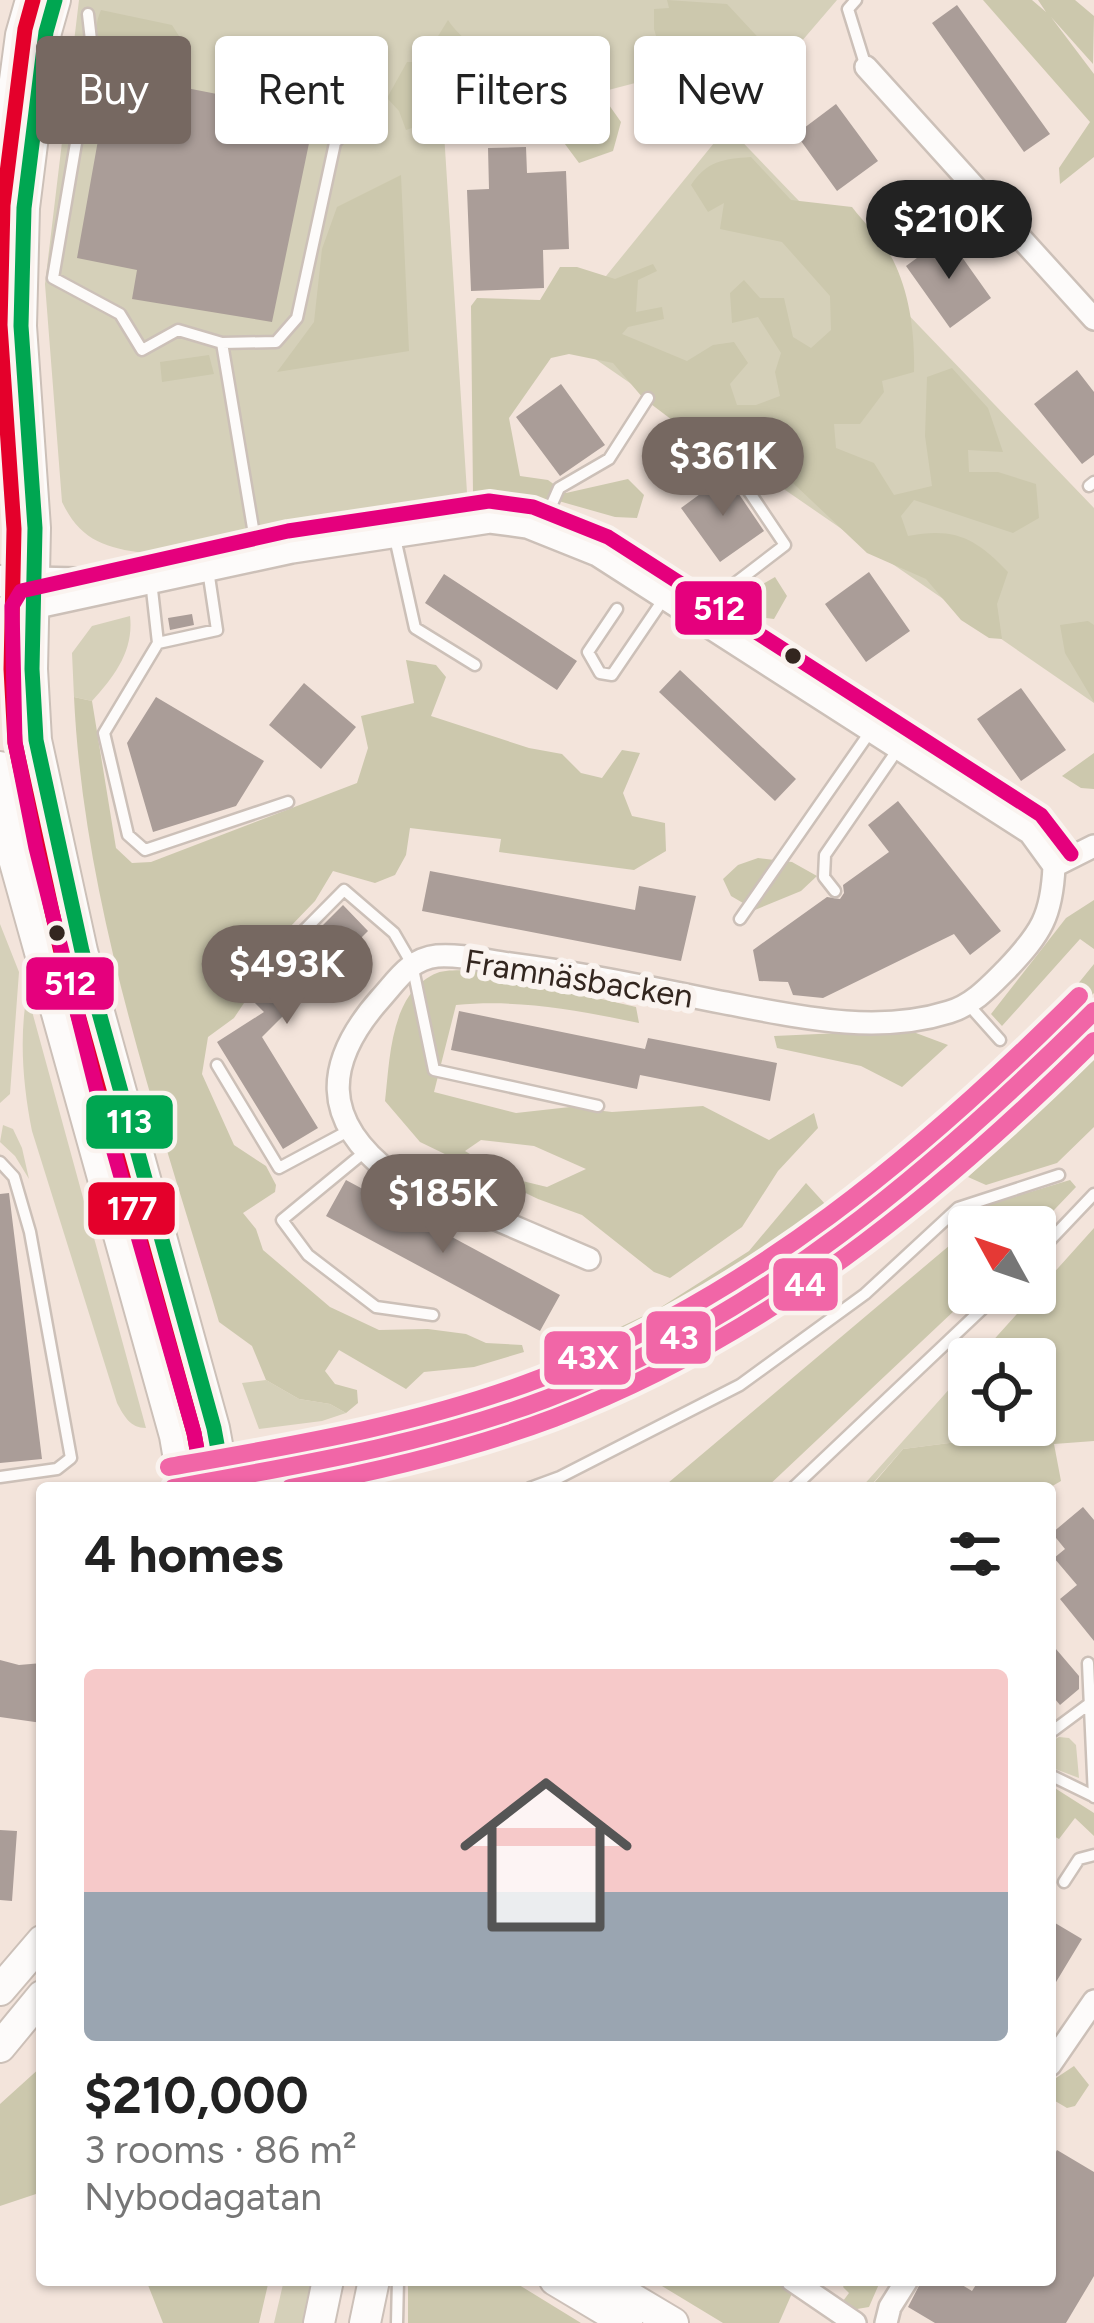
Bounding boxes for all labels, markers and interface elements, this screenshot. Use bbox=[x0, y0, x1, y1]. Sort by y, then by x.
chip: Buy bbox=[36, 36, 191, 144]
chip: Rent bbox=[215, 36, 388, 144]
chip: Filters bbox=[412, 36, 610, 144]
chip: New bbox=[634, 36, 806, 144]
pin: $210K bbox=[865, 180, 1033, 282]
text: $210K bbox=[893, 195, 1005, 242]
pin: $361K bbox=[639, 417, 807, 519]
text: $361K bbox=[669, 432, 777, 479]
line badge: 512 bbox=[673, 579, 764, 637]
text: 512 bbox=[693, 589, 745, 628]
unlabelled marker bbox=[782, 645, 804, 667]
unlabelled marker bbox=[46, 922, 68, 944]
pin: $493K bbox=[203, 925, 371, 1027]
text: $493K bbox=[229, 940, 345, 987]
street label: Framnäsbacken bbox=[462, 941, 696, 1016]
line badge: 512 bbox=[24, 955, 116, 1012]
text: 512 bbox=[44, 964, 96, 1003]
line badge: 113 bbox=[84, 1093, 175, 1151]
text: 113 bbox=[106, 1102, 152, 1141]
pin: $185K bbox=[359, 1154, 527, 1256]
text: $185K bbox=[388, 1169, 498, 1216]
line badge: 177 bbox=[86, 1180, 177, 1237]
text: 177 bbox=[107, 1189, 157, 1228]
north arrow bbox=[948, 1206, 1056, 1314]
map controls bbox=[948, 1206, 1056, 1446]
line badge: 44 bbox=[771, 1256, 840, 1313]
text: 44 bbox=[784, 1265, 826, 1304]
line badge: 43 bbox=[644, 1309, 713, 1366]
text: 43 bbox=[659, 1318, 699, 1357]
line badge: 43X bbox=[542, 1329, 633, 1387]
text: 43X bbox=[557, 1338, 619, 1377]
button: locate bbox=[948, 1338, 1056, 1446]
icon: filters bbox=[942, 1521, 1008, 1587]
text: 4 homes bbox=[84, 1524, 284, 1585]
icon: home bbox=[438, 1747, 654, 1963]
text: $210,000 bbox=[84, 2065, 309, 2126]
text: 3 rooms · 86 m² bbox=[84, 2126, 357, 2173]
text: Nybodagatan bbox=[84, 2173, 322, 2220]

